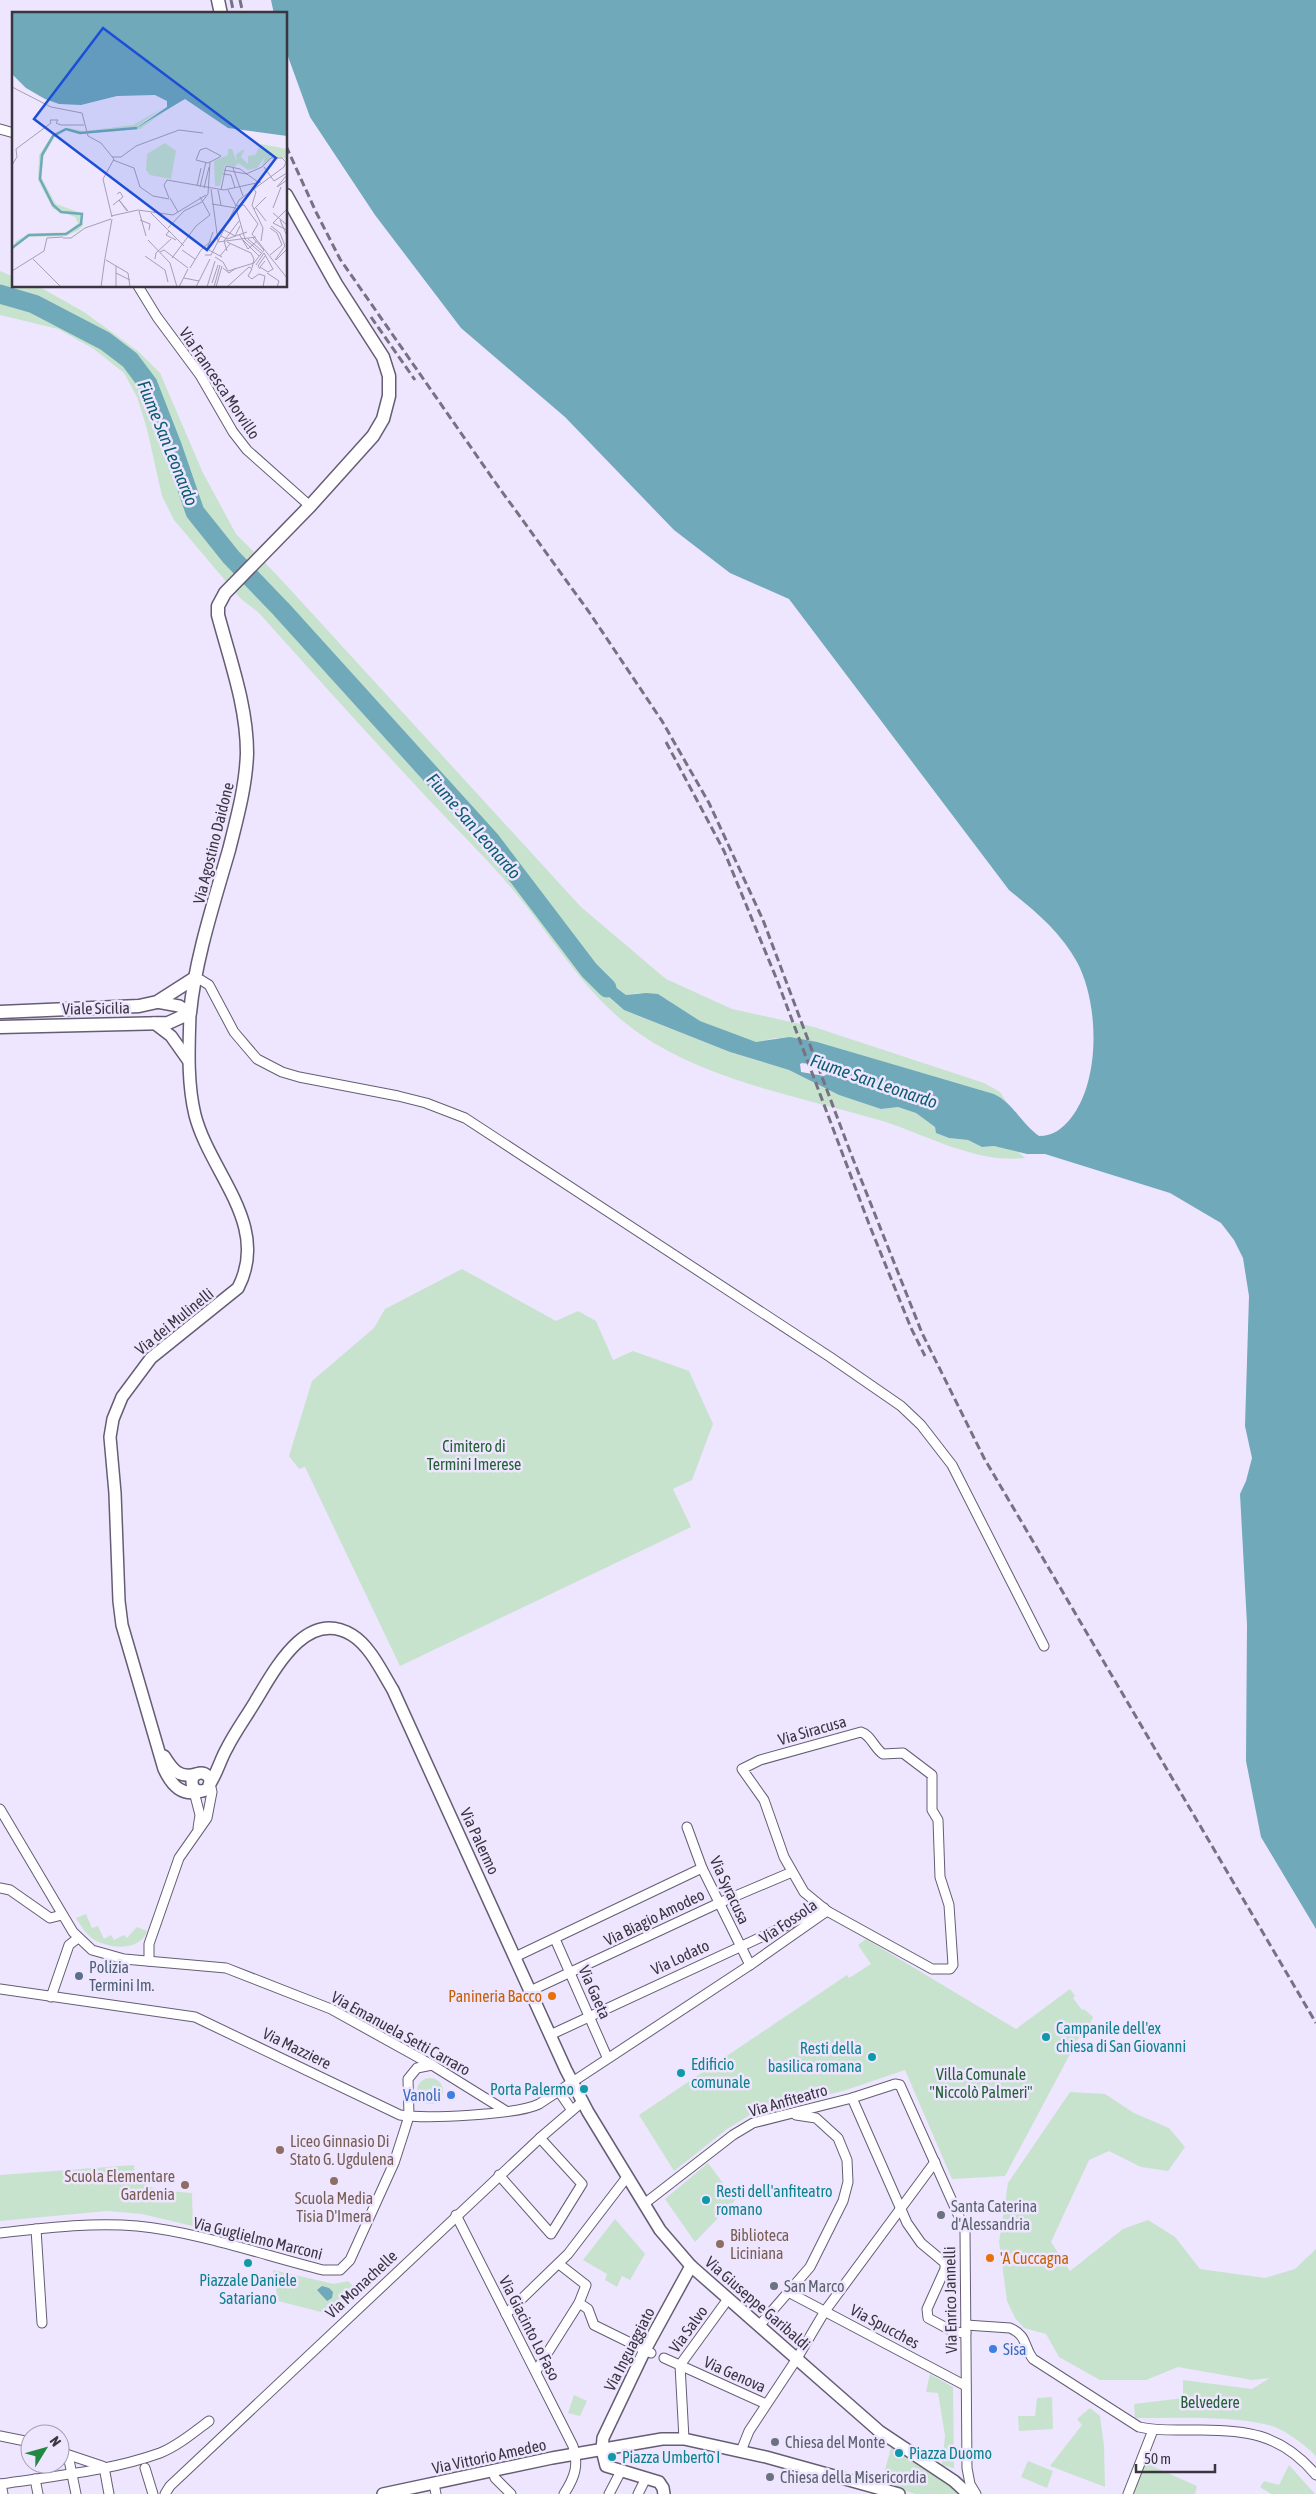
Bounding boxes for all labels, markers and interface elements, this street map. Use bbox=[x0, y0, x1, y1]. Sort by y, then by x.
inset map bbox=[12, 12, 288, 288]
street label: Via Francesca Morvillo bbox=[176, 324, 264, 442]
water label: Fiume San Leonardo bbox=[133, 377, 203, 509]
water label: Fiume San Leonardo bbox=[422, 769, 526, 883]
street label: Via Agostino Daidone bbox=[189, 780, 238, 906]
street label: Viale Sicilia bbox=[62, 998, 130, 1018]
water label: Fiume San Leonardo bbox=[808, 1049, 940, 1113]
street label: Via dei Mulinelli bbox=[131, 1284, 217, 1358]
park label: Cimitero di Termini Imerese bbox=[427, 1437, 521, 1473]
street label: Via Siracusa bbox=[776, 1712, 848, 1748]
street label: Via Palermo bbox=[457, 1805, 503, 1877]
street label: Via Syracusa bbox=[706, 1853, 754, 1927]
street label: Via Biagio Amodeo bbox=[601, 1885, 708, 1950]
street label: Via Fossola bbox=[756, 1895, 820, 1947]
street label: Via Lodato bbox=[648, 1936, 712, 1978]
place label: Polizia Termini Im. bbox=[89, 1958, 154, 1994]
street label: Via Gaeta bbox=[575, 1963, 615, 2021]
marker: Polizia Termini Im. bbox=[73, 1970, 85, 1982]
street label: Via Emanuela Setti Carraro bbox=[328, 1987, 474, 2079]
place label: Panineria Bacco bbox=[448, 1987, 542, 2005]
marker: Panineria Bacco bbox=[546, 1990, 558, 2002]
place label: Campanile dell'ex chiesa di San Giovanni bbox=[1056, 2019, 1186, 2055]
street label: Via Mazziere bbox=[260, 2024, 334, 2072]
marker: Campanile dell'ex chiesa di San Giovanni bbox=[1040, 2031, 1052, 2043]
place label: Resti della basilica romana bbox=[768, 2039, 862, 2075]
marker: Resti della basilica romana bbox=[866, 2051, 878, 2063]
place label: Edificio comunale bbox=[691, 2055, 750, 2091]
park label: Villa Comunale "Niccolò Palmeri" bbox=[929, 2065, 1033, 2101]
marker: Edificio comunale bbox=[675, 2067, 687, 2079]
place label: Porta Palermo bbox=[490, 2080, 574, 2098]
street label: Via Anfiteatro bbox=[747, 2080, 829, 2120]
marker: Porta Palermo bbox=[578, 2083, 590, 2095]
place label: Vanoli bbox=[403, 2086, 441, 2104]
marker: Vanoli bbox=[445, 2089, 457, 2101]
place label: Liceo Ginnasio Di Stato G. Ugdulena bbox=[290, 2132, 394, 2169]
marker: Liceo Ginnasio Di Stato G. Ugdulena bbox=[274, 2144, 286, 2156]
place label: Scuola Elementare Gardenia bbox=[65, 2167, 175, 2203]
marker: Scuola Media Tisia D'Imera bbox=[328, 2175, 340, 2187]
marker: Scuola Elementare Gardenia bbox=[179, 2179, 191, 2191]
place label: Resti dell'anfiteatro romano bbox=[716, 2182, 833, 2218]
place label: Scuola Media Tisia D'Imera bbox=[295, 2189, 373, 2225]
marker: Resti dell'anfiteatro romano bbox=[700, 2194, 712, 2206]
place label: Santa Caterina d'Alessandria bbox=[951, 2197, 1037, 2233]
marker: Santa Caterina d'Alessandria bbox=[935, 2209, 947, 2221]
street label: Via Guglielmo Marconi bbox=[191, 2213, 325, 2264]
place label: Biblioteca Liciniana bbox=[730, 2226, 789, 2262]
marker: Biblioteca Liciniana bbox=[714, 2238, 726, 2250]
street label: Via Monachelle bbox=[322, 2246, 400, 2322]
street label: Via Enrico Jannelli bbox=[940, 2246, 960, 2354]
place label: 'A Cuccagna bbox=[1000, 2249, 1069, 2268]
street label: Via Giuseppe Garibaldi bbox=[701, 2252, 814, 2354]
marker: 'A Cuccagna bbox=[984, 2252, 996, 2264]
marker: Piazzale Daniele Satariano bbox=[242, 2257, 254, 2269]
place label: Piazzale Daniele Satariano bbox=[199, 2271, 297, 2307]
street label: Via Giacinto Lo Faso bbox=[496, 2273, 564, 2383]
place label: San Marco bbox=[784, 2277, 844, 2295]
marker: San Marco bbox=[768, 2280, 780, 2292]
street label: Via Spucches bbox=[847, 2300, 923, 2353]
street label: Via Salvo bbox=[665, 2302, 711, 2356]
street label: Via Inguaggiato bbox=[600, 2304, 659, 2394]
place label: Sisa bbox=[1003, 2340, 1027, 2358]
marker: Sisa bbox=[987, 2343, 999, 2355]
street label: Via Genova bbox=[701, 2352, 769, 2396]
park label: Belvedere bbox=[1180, 2393, 1240, 2411]
north arrow bbox=[20, 2424, 70, 2474]
text: N bbox=[47, 2433, 64, 2449]
place label: Chiesa del Monte bbox=[785, 2433, 885, 2451]
street label: Via Vittorio Amedeo bbox=[430, 2435, 548, 2477]
marker: Chiesa del Monte bbox=[769, 2436, 781, 2448]
scale bar bbox=[1136, 2442, 1215, 2474]
place label: Piazza Duomo bbox=[909, 2444, 992, 2462]
marker: Piazza Duomo bbox=[893, 2447, 905, 2459]
place label: Piazza Umberto I bbox=[622, 2448, 720, 2466]
text: 50 m bbox=[1144, 2450, 1171, 2467]
marker: Piazza Umberto I bbox=[606, 2451, 618, 2463]
place label: Chiesa della Misericordia bbox=[780, 2468, 927, 2486]
marker: Chiesa della Misericordia bbox=[764, 2471, 776, 2483]

